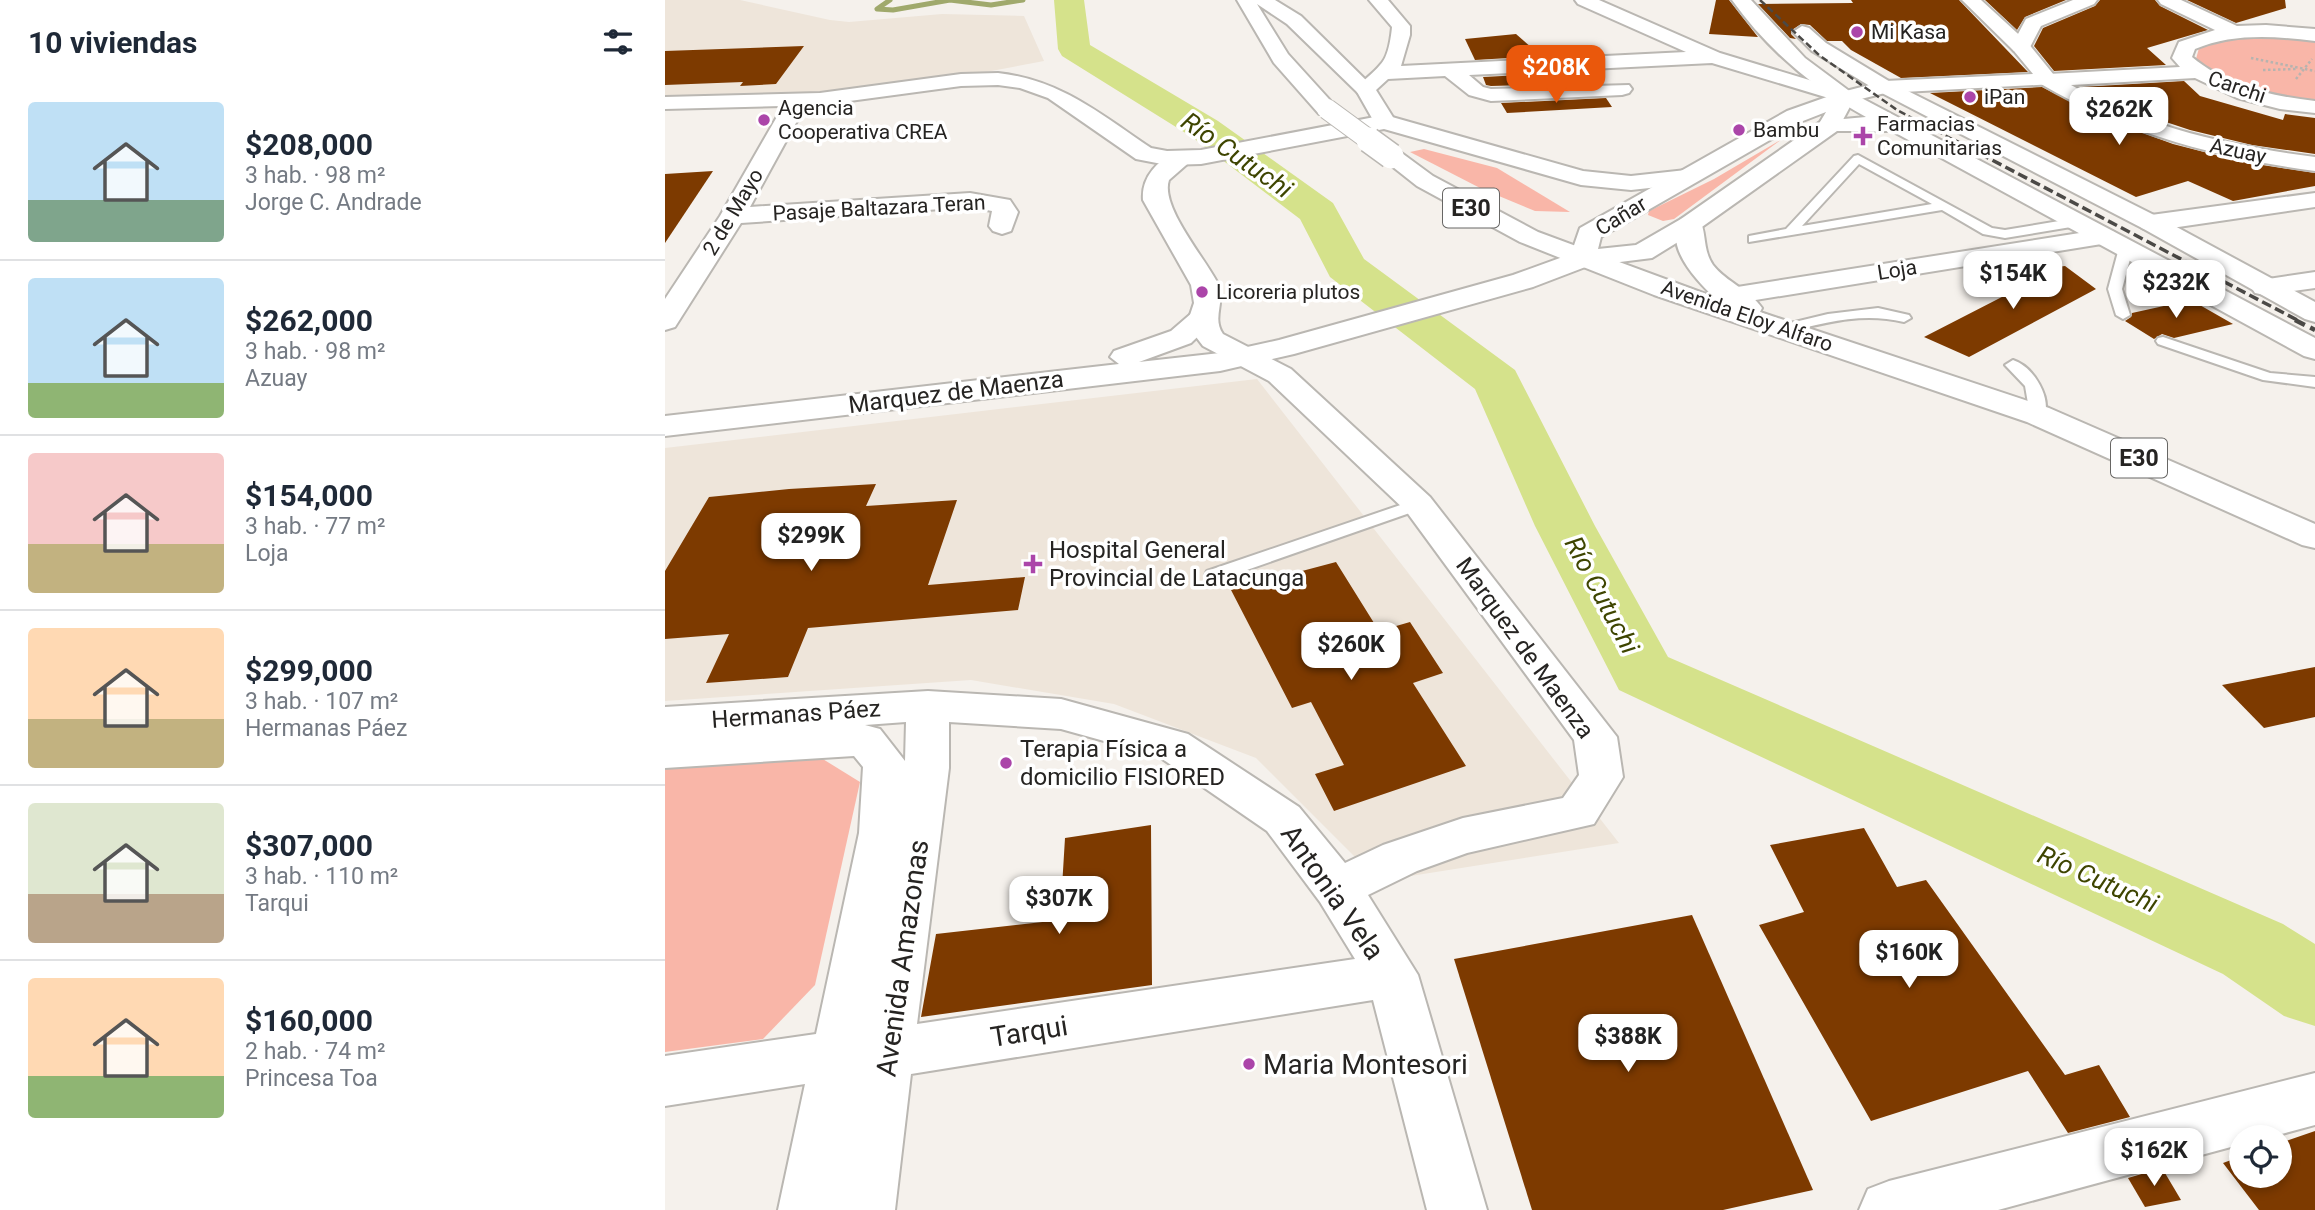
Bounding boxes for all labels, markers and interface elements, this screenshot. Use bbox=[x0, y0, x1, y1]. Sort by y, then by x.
place label: Mi Kasa bbox=[1871, 20, 1947, 44]
icon: filters bbox=[599, 23, 637, 61]
marker: Mi Kasa bbox=[1849, 24, 1865, 40]
text: 10 viviendas bbox=[28, 25, 198, 60]
pin: $208K bbox=[1507, 46, 1605, 105]
text: $208K bbox=[1522, 54, 1590, 81]
street label: Carchi bbox=[2205, 66, 2269, 108]
place label: iPan bbox=[1984, 85, 2025, 109]
pin: $262K bbox=[2070, 88, 2168, 147]
marker: iPan bbox=[1962, 89, 1978, 105]
place label: Agencia Cooperativa CREA bbox=[778, 96, 948, 144]
text: $262K bbox=[2085, 96, 2153, 123]
water label: Río Cutuchi bbox=[1176, 106, 1299, 205]
marker: Agencia Cooperativa CREA bbox=[756, 112, 772, 128]
place label: Farmacias Comunitarias bbox=[1877, 112, 2002, 160]
place label: Bambu bbox=[1753, 118, 1819, 142]
marker: Bambu bbox=[1731, 122, 1747, 138]
text: $208,000 bbox=[245, 127, 373, 162]
marker: Farmacias Comunitarias bbox=[1855, 128, 1871, 144]
icon: home bbox=[84, 130, 168, 214]
street label: Azuay bbox=[2208, 133, 2268, 169]
text: 3 hab. · 98 m² bbox=[245, 162, 385, 189]
street label: 2 de Mayo bbox=[698, 164, 768, 260]
road number: E30 bbox=[1443, 188, 1499, 228]
text: Jorge C. Andrade bbox=[245, 189, 422, 216]
street label: Pasaje Baltazara Teran bbox=[772, 190, 986, 226]
street label: Cañar bbox=[1591, 191, 1651, 241]
pin: $154K bbox=[1964, 252, 2062, 311]
street label: Loja bbox=[1876, 255, 1918, 285]
text: $154K bbox=[1979, 260, 2047, 287]
pin: $232K bbox=[2127, 260, 2225, 320]
text: $232K bbox=[2142, 269, 2210, 296]
street label: Avenida Eloy Alfaro bbox=[1658, 275, 1836, 357]
place label: Licoreria plutos bbox=[1216, 280, 1360, 304]
marker: Licoreria plutos bbox=[1194, 284, 1210, 300]
text: $262,000 bbox=[245, 303, 373, 338]
icon: home bbox=[84, 306, 168, 390]
text: 3 hab. · 98 m² bbox=[245, 338, 385, 365]
text: Azuay bbox=[245, 365, 307, 392]
street label: Marquez de Maenza bbox=[847, 365, 1065, 419]
road number: E30 bbox=[2111, 438, 2167, 478]
text: $154,000 bbox=[245, 478, 373, 513]
icon: home bbox=[84, 481, 168, 565]
text: 3 hab. · 77 m² bbox=[245, 513, 385, 540]
pin: $299K bbox=[762, 514, 860, 573]
text: $299K bbox=[777, 522, 845, 549]
water label: Río Cutuchi bbox=[1559, 531, 1646, 659]
place label: Hospital General Provincial de Latacunga bbox=[1049, 536, 1304, 592]
text: Loja bbox=[245, 540, 289, 567]
street label: Marquez de Maenza bbox=[1450, 552, 1600, 744]
marker: Hospital General Provincial de Latacunga bbox=[1023, 554, 1043, 574]
pin: $260K bbox=[1302, 622, 1400, 682]
text: $260K bbox=[1317, 631, 1385, 658]
text: $299,000 bbox=[245, 653, 373, 688]
icon: home bbox=[84, 656, 168, 740]
text: 3 hab. · 107 m² bbox=[245, 688, 398, 715]
street label: Hermanas Páez bbox=[711, 694, 882, 734]
text: Hermanas Páez bbox=[245, 715, 407, 742]
place label: Terapia Física a domicilio FISIORED bbox=[1020, 735, 1225, 791]
marker: Terapia Física a domicilio FISIORED bbox=[998, 755, 1014, 771]
street label: Antonia Vela bbox=[1274, 818, 1391, 966]
text: $307,000 bbox=[245, 828, 373, 863]
icon: home bbox=[84, 831, 168, 915]
street label: Avenida Amazonas bbox=[870, 837, 935, 1079]
water label: Río Cutuchi bbox=[2033, 839, 2163, 919]
text: 3 hab. · 110 m² bbox=[245, 863, 398, 890]
pin: $307K bbox=[1010, 876, 1108, 936]
text: $307K bbox=[1025, 885, 1093, 912]
text: Tarqui bbox=[245, 890, 309, 917]
pin: $160K bbox=[1860, 930, 1958, 990]
text: $160K bbox=[1875, 939, 1943, 966]
text: $160,000 bbox=[245, 1003, 373, 1038]
icon: home bbox=[84, 1006, 168, 1090]
street label: Tarqui bbox=[988, 1009, 1070, 1054]
pin: $388K bbox=[1579, 1014, 1677, 1074]
text: $388K bbox=[1594, 1023, 1662, 1050]
text: 2 hab. · 74 m² bbox=[245, 1038, 385, 1065]
place label: Maria Montesori bbox=[1263, 1048, 1468, 1081]
marker: Maria Montesori bbox=[1241, 1056, 1257, 1072]
text: Princesa Toa bbox=[245, 1065, 378, 1092]
map controls bbox=[2229, 1125, 2292, 1188]
button: locate bbox=[2229, 1125, 2292, 1188]
pin: $162K bbox=[2105, 1128, 2203, 1188]
text: $162K bbox=[2120, 1137, 2188, 1164]

